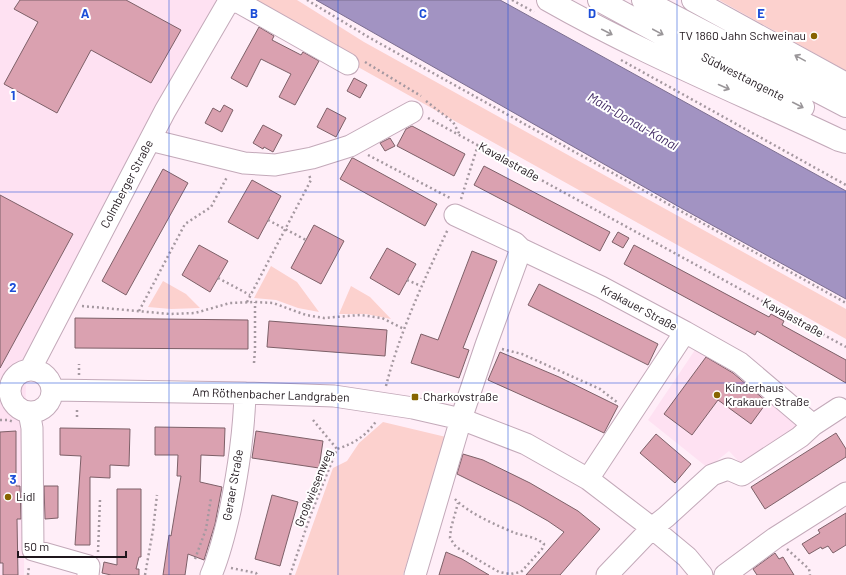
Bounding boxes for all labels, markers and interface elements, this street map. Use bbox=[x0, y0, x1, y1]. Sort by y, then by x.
text: A bbox=[81, 5, 90, 21]
text: B bbox=[250, 5, 258, 21]
text: C bbox=[419, 5, 427, 21]
text: D bbox=[588, 5, 596, 21]
text: E bbox=[757, 5, 765, 21]
place label: TV 1860 Jahn Schweinau bbox=[679, 28, 806, 42]
one-way arrow bbox=[600, 29, 612, 36]
one-way arrow bbox=[652, 29, 664, 36]
marker: TV 1860 Jahn Schweinau bbox=[809, 31, 819, 41]
street label: Südwesttangente bbox=[699, 49, 787, 103]
one-way arrow bbox=[794, 54, 806, 62]
one-way arrow bbox=[718, 84, 730, 91]
text: 1 bbox=[11, 87, 15, 103]
water label: Main-Donau-Kanal bbox=[585, 89, 681, 153]
one-way arrow bbox=[792, 102, 804, 109]
street label: Colmberger Straße bbox=[97, 137, 155, 230]
street label: Kavalastraße bbox=[476, 139, 542, 184]
text: 2 bbox=[9, 279, 17, 295]
street label: Krakauer Straße bbox=[599, 281, 680, 333]
street label: Kavalastraße bbox=[760, 295, 826, 340]
place label: Kinderhaus Krakauer Straße bbox=[725, 380, 809, 408]
street label: Am Röthenbacher Landgraben bbox=[192, 384, 350, 404]
place label: Charkovstraße bbox=[423, 389, 498, 403]
marker: Kinderhaus Krakauer Straße bbox=[712, 390, 722, 400]
marker: Charkovstraße bbox=[410, 392, 420, 402]
street label: Großwiesenweg bbox=[291, 447, 335, 529]
street label: Geraer Straße bbox=[219, 448, 245, 522]
text: 3 bbox=[9, 471, 17, 487]
place label: Lidl bbox=[16, 489, 35, 503]
marker: Lidl bbox=[3, 492, 13, 502]
scale bar bbox=[18, 533, 126, 559]
text: 50 m bbox=[24, 539, 49, 553]

